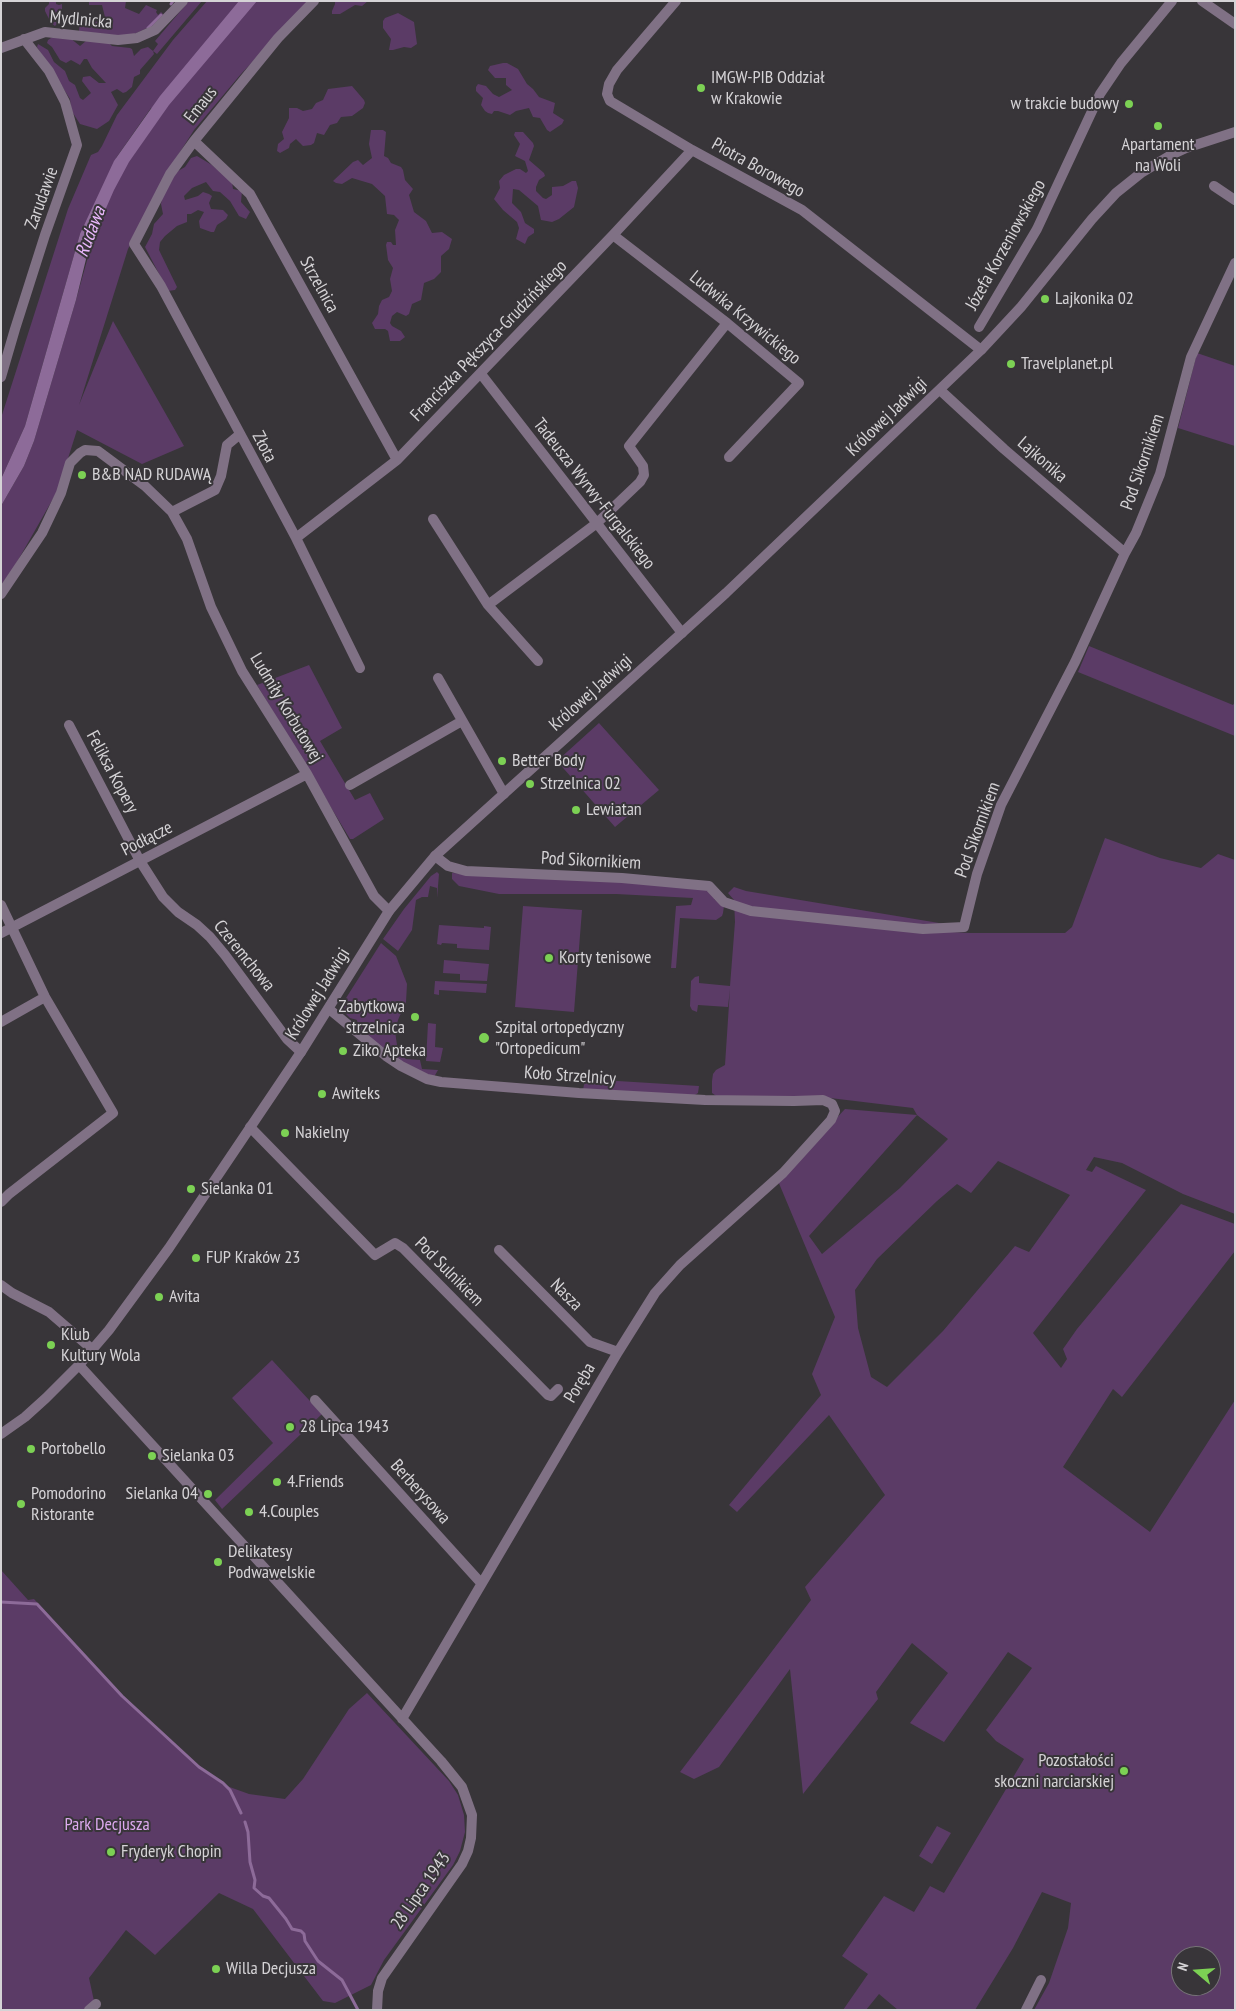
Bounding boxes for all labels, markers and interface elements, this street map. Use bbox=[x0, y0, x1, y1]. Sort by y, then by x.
street label: Mydlnicka bbox=[49, 7, 113, 33]
place label: IMGW-PIB Oddział w Krakowie bbox=[711, 67, 824, 110]
street label: Emaus bbox=[180, 82, 222, 128]
marker: IMGW-PIB Oddział w Krakowie bbox=[695, 82, 707, 94]
place label: w trakcie budowy bbox=[1011, 93, 1119, 115]
marker: w trakcie budowy bbox=[1123, 98, 1135, 110]
marker: Apartament na Woli bbox=[1152, 120, 1164, 132]
street label: Piotra Borowego bbox=[708, 134, 808, 202]
place label: Apartament na Woli bbox=[1121, 134, 1195, 176]
street label: Zarudawie bbox=[21, 164, 63, 232]
street label: Józefa Korzeniowskiego bbox=[961, 176, 1051, 314]
water label: Rudawa bbox=[71, 204, 111, 260]
street label: Strzelnica bbox=[295, 253, 343, 317]
street label: Franciszka Pększyca-Grudzińskiego bbox=[406, 256, 572, 426]
street label: Ludwika Krzywickiego bbox=[685, 267, 805, 369]
place label: Lajkonika 02 bbox=[1055, 288, 1134, 310]
marker: Lajkonika 02 bbox=[1039, 293, 1051, 305]
place label: Travelplanet.pl bbox=[1021, 353, 1113, 375]
marker: Travelplanet.pl bbox=[1005, 358, 1017, 370]
street label: Królowej Jadwigi bbox=[842, 373, 932, 461]
street label: Pod Sikornikiem bbox=[1117, 411, 1169, 513]
street label: Tadeusza Wyrwy-Furgalskiego bbox=[528, 414, 660, 574]
street label: Złota bbox=[247, 428, 281, 466]
street label: Lajkonika bbox=[1013, 433, 1071, 487]
place label: B&B NAD RUDAWĄ bbox=[92, 464, 211, 486]
marker: B&B NAD RUDAWĄ bbox=[76, 469, 88, 481]
street label: Ludmiły Korbutowej bbox=[245, 649, 327, 767]
street label: Królowej Jadwigi bbox=[545, 650, 637, 736]
street label: Feliksa Kopery bbox=[81, 727, 143, 817]
place label: Better Body bbox=[512, 750, 585, 772]
marker: Better Body bbox=[496, 755, 508, 767]
place label: Strzelnica 02 bbox=[540, 773, 621, 795]
marker: Strzelnica 02 bbox=[524, 778, 536, 790]
street label: Pod Sikornikiem bbox=[951, 779, 1005, 881]
place label: Lewiatan bbox=[586, 799, 642, 821]
marker: Lewiatan bbox=[570, 804, 582, 816]
street label: Podłącze bbox=[118, 817, 176, 861]
street label: Pod Sikornikiem bbox=[541, 848, 641, 874]
street label: Czeremchowa bbox=[209, 916, 279, 996]
street label: Królowej Jadwigi bbox=[281, 944, 355, 1044]
place label: Korty tenisowe bbox=[559, 947, 651, 969]
marker: Korty tenisowe bbox=[543, 952, 555, 964]
place label: Zabytkowa strzelnica bbox=[339, 996, 405, 1038]
marker: Zabytkowa strzelnica bbox=[409, 1011, 421, 1023]
place label: Szpital ortopedyczny "Ortopedicum" bbox=[495, 1017, 624, 1060]
marker: Szpital ortopedyczny "Ortopedicum" bbox=[477, 1031, 491, 1045]
place label: Ziko Apteka bbox=[353, 1040, 426, 1062]
marker: Ziko Apteka bbox=[337, 1045, 349, 1057]
street label: Koło Strzelnicy bbox=[523, 1062, 617, 1090]
place label: Awiteks bbox=[332, 1083, 380, 1105]
marker: Awiteks bbox=[316, 1088, 328, 1100]
place label: Nakielny bbox=[295, 1122, 349, 1144]
marker: Nakielny bbox=[279, 1127, 291, 1139]
place label: Sielanka 01 bbox=[201, 1178, 274, 1200]
marker: Sielanka 01 bbox=[185, 1183, 197, 1195]
street label: Pod Sulnikiem bbox=[410, 1233, 488, 1311]
place label: FUP Kraków 23 bbox=[206, 1247, 300, 1269]
marker: FUP Kraków 23 bbox=[190, 1252, 202, 1264]
street label: Nasza bbox=[545, 1274, 587, 1316]
place label: Avita bbox=[169, 1286, 200, 1308]
marker: Avita bbox=[153, 1291, 165, 1303]
place label: Klub Kultury Wola bbox=[61, 1324, 140, 1366]
marker: Klub Kultury Wola bbox=[45, 1339, 57, 1351]
street label: Poręba bbox=[560, 1359, 600, 1407]
place label: 28 Lipca 1943 bbox=[300, 1416, 389, 1438]
marker: 28 Lipca 1943 bbox=[284, 1421, 296, 1433]
place label: Portobello bbox=[41, 1438, 106, 1460]
marker: Portobello bbox=[25, 1443, 37, 1455]
place label: Sielanka 03 bbox=[162, 1445, 235, 1467]
marker: Sielanka 03 bbox=[146, 1450, 158, 1462]
street label: Berberysowa bbox=[385, 1455, 455, 1529]
place label: 4.Friends bbox=[287, 1471, 344, 1493]
marker: 4.Friends bbox=[271, 1476, 283, 1488]
place label: Pomodorino Ristorante bbox=[31, 1483, 106, 1526]
place label: Sielanka 04 bbox=[125, 1483, 198, 1505]
marker: Sielanka 04 bbox=[202, 1488, 214, 1500]
marker: Pomodorino Ristorante bbox=[15, 1498, 27, 1510]
place label: 4.Couples bbox=[259, 1501, 319, 1523]
marker: 4.Couples bbox=[243, 1506, 255, 1518]
place label: Delikatesy Podwawelskie bbox=[228, 1541, 315, 1584]
marker: Delikatesy Podwawelskie bbox=[212, 1556, 224, 1568]
place label: Pozostałości skoczni narciarskiej bbox=[994, 1750, 1114, 1792]
marker: Pozostałości skoczni narciarskiej bbox=[1118, 1765, 1130, 1777]
park label: Park Decjusza bbox=[64, 1814, 150, 1836]
place label: Fryderyk Chopin bbox=[121, 1841, 221, 1863]
marker: Fryderyk Chopin bbox=[105, 1846, 117, 1858]
street label: 28 Lipca 1943 bbox=[387, 1848, 455, 1934]
north arrow bbox=[1171, 1946, 1221, 1996]
place label: Willa Decjusza bbox=[226, 1958, 316, 1980]
text: N bbox=[1173, 1960, 1192, 1973]
marker: Willa Decjusza bbox=[210, 1963, 222, 1975]

